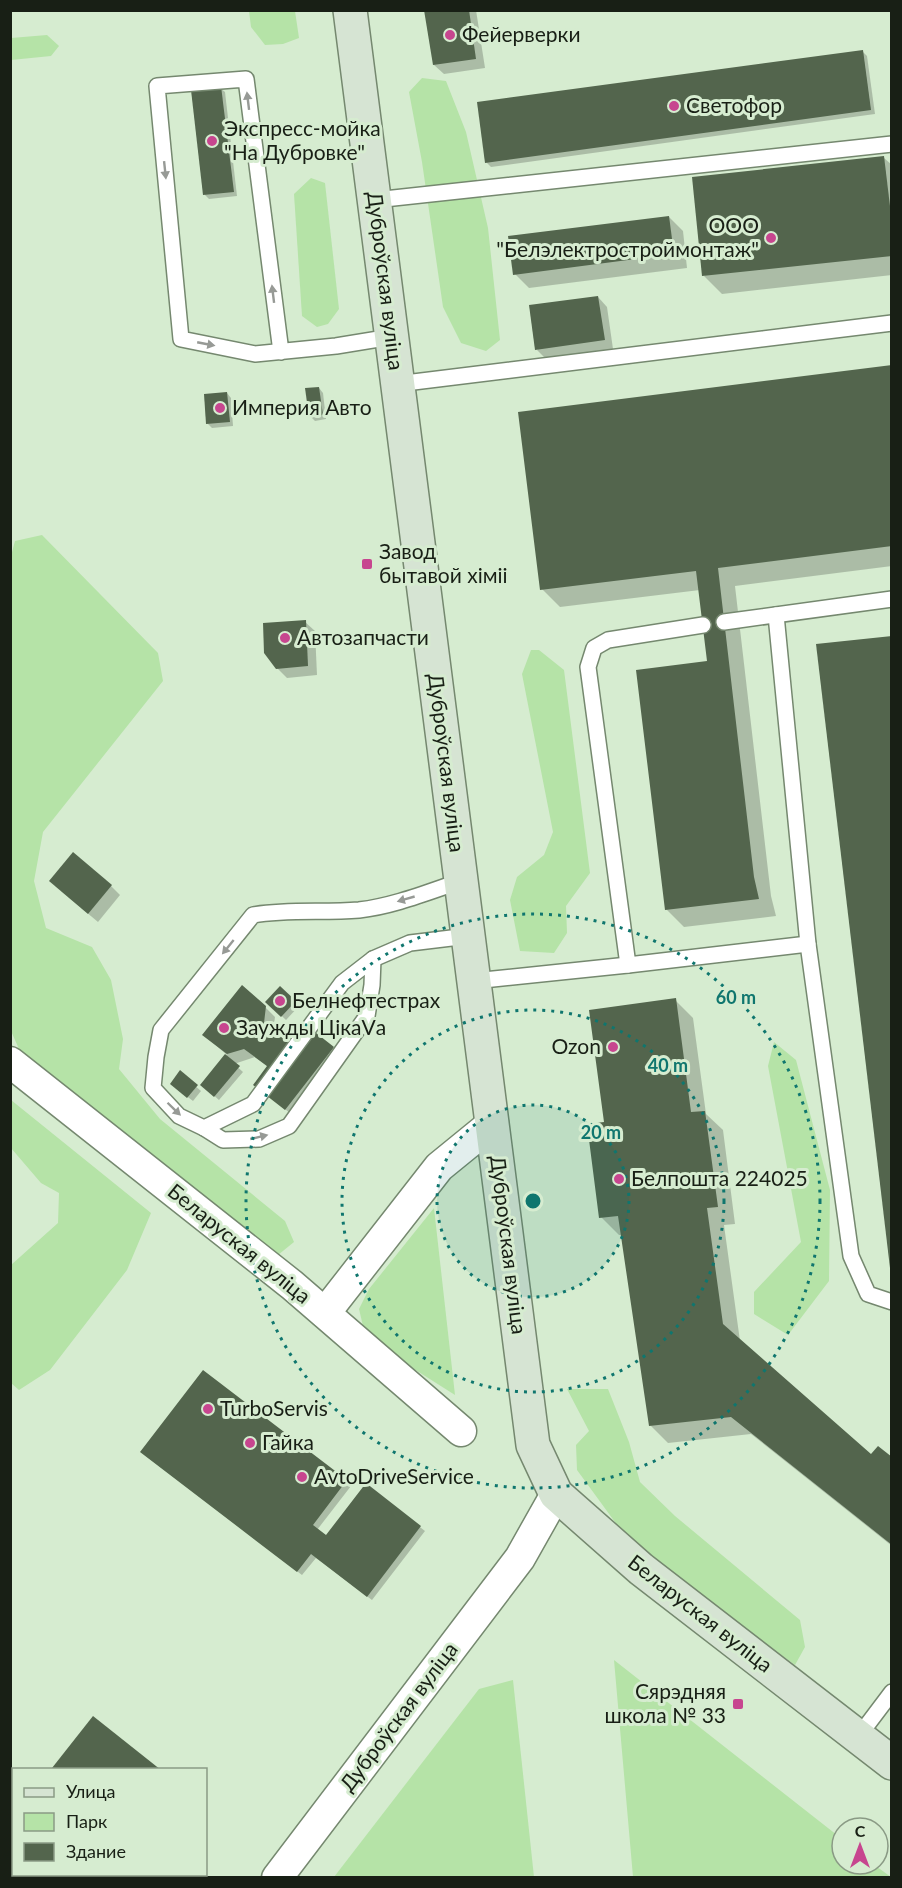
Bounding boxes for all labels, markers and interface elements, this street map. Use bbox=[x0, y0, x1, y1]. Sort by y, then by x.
place label: Фейерверки bbox=[462, 21, 581, 46]
marker: Фейерверки bbox=[443, 28, 457, 42]
one-way arrow bbox=[244, 91, 253, 110]
place label: Светофор bbox=[686, 92, 782, 117]
marker: Светофор bbox=[667, 99, 681, 113]
place label: Экспресс-мойка "На Дубровке" bbox=[224, 115, 381, 164]
marker: Экспресс-мойка "На Дубровке" bbox=[205, 134, 219, 148]
one-way arrow bbox=[160, 161, 170, 180]
street label: Дуброўская вуліца bbox=[363, 190, 410, 372]
place label: ООО "Белэлектростроймонтаж" bbox=[496, 212, 759, 261]
marker: ООО "Белэлектростроймонтаж" bbox=[764, 231, 778, 245]
one-way arrow bbox=[269, 284, 278, 303]
one-way arrow bbox=[196, 340, 215, 349]
place label: Империя Авто bbox=[232, 394, 372, 419]
marker: Империя Авто bbox=[213, 401, 227, 415]
place label: Завод бытавой хіміі bbox=[379, 538, 508, 587]
marker: Завод бытавой хіміі bbox=[360, 557, 374, 571]
place label: Автозапчасти bbox=[297, 624, 429, 649]
marker: Автозапчасти bbox=[278, 631, 292, 645]
street label: Дуброўская вуліца bbox=[424, 672, 471, 854]
one-way arrow bbox=[397, 895, 415, 904]
one-way arrow bbox=[221, 939, 234, 955]
text: 60 m bbox=[716, 986, 756, 1008]
place label: Белнефтестрах bbox=[292, 987, 441, 1012]
marker: Белнефтестрах bbox=[273, 994, 287, 1008]
place label: Заужды ЦікаVа bbox=[236, 1014, 386, 1039]
marker: Заужды ЦікаVа bbox=[217, 1021, 231, 1035]
place label: Ozon bbox=[552, 1033, 601, 1058]
marker: Ozon bbox=[606, 1040, 620, 1054]
text: 40 m bbox=[648, 1054, 688, 1076]
one-way arrow bbox=[166, 1102, 180, 1116]
text: 20 m bbox=[581, 1121, 621, 1143]
one-way arrow bbox=[250, 1131, 268, 1141]
street label: Дуброўская вуліца bbox=[486, 1154, 533, 1336]
place label: Белпошта 224025 bbox=[631, 1165, 808, 1190]
marker: Белпошта 224025 bbox=[612, 1172, 626, 1186]
street label: Беларуская вуліца bbox=[164, 1178, 316, 1308]
centre of rings bbox=[523, 1191, 543, 1211]
place label: TurboServis bbox=[220, 1395, 328, 1420]
marker: TurboServis bbox=[201, 1402, 215, 1416]
place label: Гайка bbox=[262, 1429, 314, 1454]
marker: Гайка bbox=[243, 1436, 257, 1450]
place label: AvtoDriveService bbox=[314, 1463, 474, 1488]
marker: AvtoDriveService bbox=[295, 1470, 309, 1484]
street label: Беларуская вуліца bbox=[624, 1549, 778, 1677]
street label: Дуброўская вуліца bbox=[334, 1637, 462, 1796]
place label: Сярэдняя школа № 33 bbox=[605, 1678, 726, 1727]
marker: Сярэдняя школа № 33 bbox=[731, 1697, 745, 1711]
legend bbox=[12, 1768, 207, 1876]
text: Улица bbox=[66, 1780, 116, 1802]
text: Парк bbox=[66, 1810, 108, 1832]
north arrow bbox=[830, 1816, 890, 1876]
text: С bbox=[855, 1821, 866, 1840]
text: Здание bbox=[66, 1840, 126, 1862]

